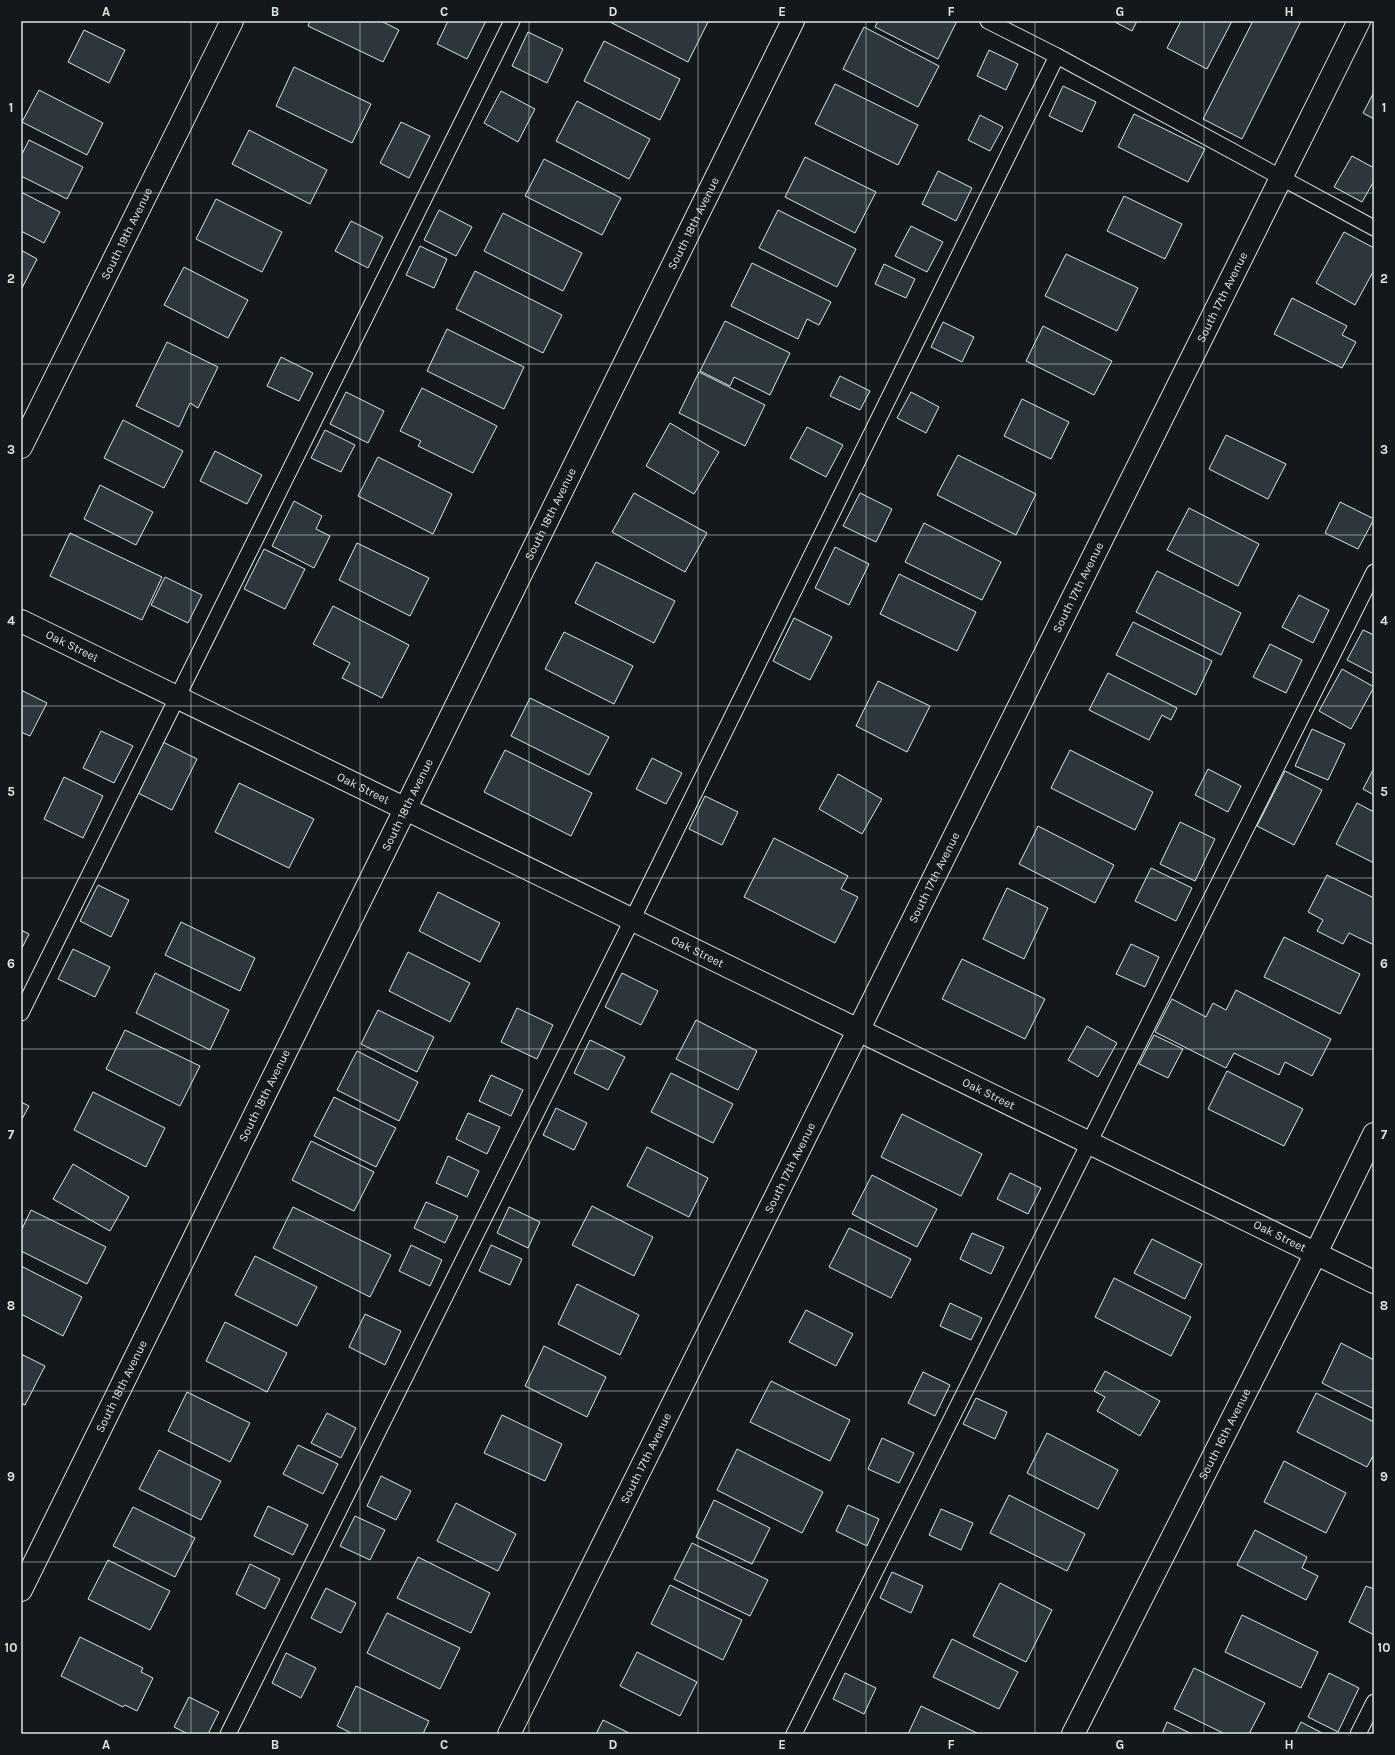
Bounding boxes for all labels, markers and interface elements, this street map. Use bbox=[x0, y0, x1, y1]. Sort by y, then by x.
text: A bbox=[102, 4, 110, 19]
text: B bbox=[271, 4, 279, 19]
text: C bbox=[440, 4, 448, 19]
text: D bbox=[609, 4, 618, 19]
text: E bbox=[778, 4, 786, 19]
text: F bbox=[947, 4, 955, 19]
text: G bbox=[1116, 4, 1124, 19]
text: H bbox=[1284, 4, 1294, 19]
text: 1 bbox=[9, 100, 13, 115]
text: 1 bbox=[1382, 100, 1386, 115]
street label: South 18th Avenue bbox=[665, 175, 722, 272]
street label: South 19th Avenue bbox=[98, 185, 155, 282]
street label: South 17th Avenue bbox=[1194, 249, 1250, 345]
text: 2 bbox=[7, 271, 15, 286]
text: 2 bbox=[1380, 271, 1388, 286]
text: 3 bbox=[7, 442, 15, 457]
text: 3 bbox=[1380, 442, 1388, 457]
street label: South 18th Avenue bbox=[522, 466, 579, 563]
street label: South 17th Avenue bbox=[1050, 540, 1106, 635]
text: 4 bbox=[7, 613, 15, 628]
text: 4 bbox=[1380, 613, 1388, 628]
street label: Oak Street bbox=[44, 627, 101, 665]
street label: South 18th Avenue bbox=[379, 756, 436, 853]
street label: Oak Street bbox=[335, 769, 392, 807]
text: 5 bbox=[7, 784, 15, 799]
text: 5 bbox=[1380, 784, 1388, 799]
street label: South 17th Avenue bbox=[906, 830, 962, 925]
street label: Oak Street bbox=[669, 933, 727, 971]
text: 6 bbox=[7, 956, 15, 971]
text: 6 bbox=[1380, 956, 1388, 971]
street label: South 18th Avenue bbox=[236, 1047, 293, 1144]
street label: Oak Street bbox=[960, 1075, 1018, 1113]
street label: South 17th Avenue bbox=[762, 1120, 818, 1216]
text: 7 bbox=[8, 1127, 15, 1142]
text: 7 bbox=[1381, 1127, 1388, 1142]
street label: Oak Street bbox=[1251, 1217, 1309, 1255]
text: 8 bbox=[7, 1298, 15, 1313]
text: 8 bbox=[1380, 1298, 1388, 1313]
street label: South 18th Avenue bbox=[93, 1338, 150, 1435]
street label: South 16th Avenue bbox=[1196, 1386, 1253, 1482]
street label: South 17th Avenue bbox=[618, 1410, 674, 1506]
text: 9 bbox=[7, 1469, 15, 1484]
text: 9 bbox=[1380, 1469, 1388, 1484]
text: 10 bbox=[5, 1640, 17, 1655]
text: 10 bbox=[1378, 1640, 1390, 1655]
text: A bbox=[102, 1737, 110, 1752]
text: B bbox=[271, 1737, 279, 1752]
text: C bbox=[440, 1737, 448, 1752]
text: D bbox=[609, 1737, 618, 1752]
text: E bbox=[778, 1737, 786, 1752]
text: F bbox=[947, 1737, 955, 1752]
text: G bbox=[1116, 1737, 1124, 1752]
text: H bbox=[1284, 1737, 1294, 1752]

